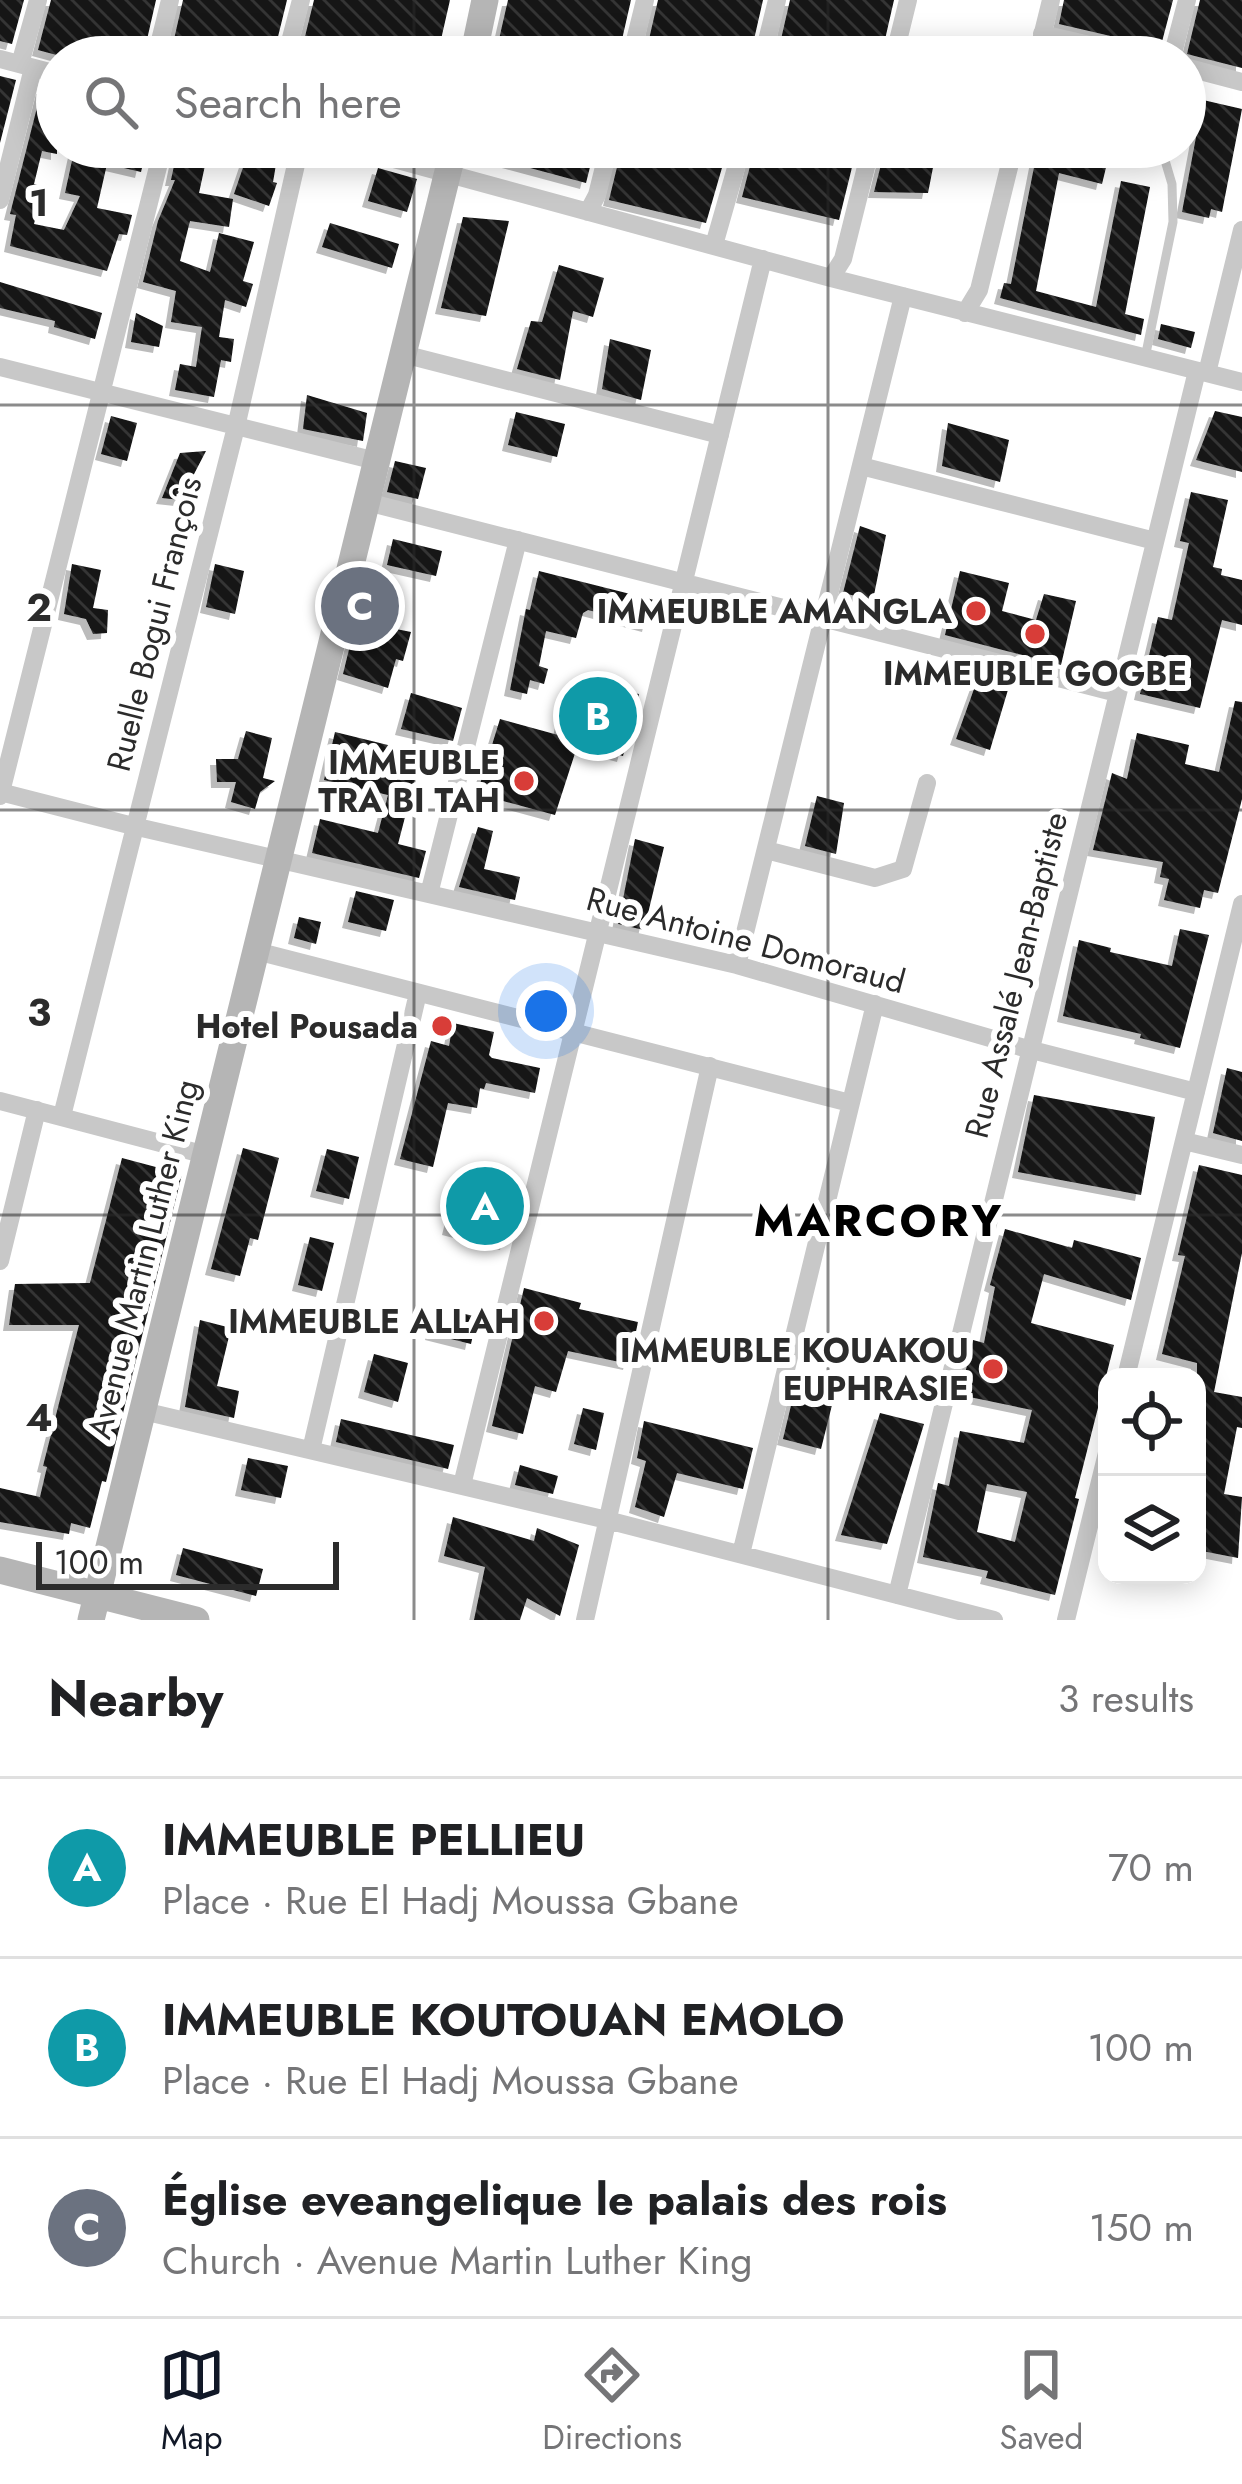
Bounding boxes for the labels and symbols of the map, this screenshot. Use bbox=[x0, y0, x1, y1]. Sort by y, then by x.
text: 1 bbox=[29, 174, 49, 231]
street label: Ruelle Bogui François bbox=[95, 472, 213, 776]
pin: C bbox=[321, 561, 399, 651]
text: 2 bbox=[26, 579, 52, 636]
place label: IMMEUBLE AMANGLA bbox=[597, 588, 953, 635]
marker: IMMEUBLE AMANGLA bbox=[963, 598, 989, 624]
marker: IMMEUBLE GOGBE bbox=[1022, 621, 1048, 647]
place label: IMMEUBLE GOGBE bbox=[883, 650, 1187, 697]
pin: B bbox=[559, 671, 637, 761]
place label: IMMEUBLE TRA BI TAH bbox=[318, 739, 500, 824]
marker: IMMEUBLE TRA BI TAH bbox=[511, 768, 537, 794]
street label: Rue Assalé Jean-Baptiste bbox=[953, 807, 1079, 1143]
street label: Rue Antoine Domoraud bbox=[581, 875, 911, 1005]
your location bbox=[516, 981, 576, 1041]
text: 3 bbox=[27, 984, 51, 1041]
place label: Hotel Pousada bbox=[195, 1003, 418, 1050]
marker: Hotel Pousada bbox=[429, 1013, 455, 1039]
street label: Avenue Martin Luther King bbox=[76, 1074, 210, 1444]
pin: A bbox=[446, 1161, 524, 1251]
district label: MARCORY bbox=[754, 1188, 1004, 1253]
place label: IMMEUBLE ALLAH bbox=[228, 1298, 520, 1345]
marker: IMMEUBLE ALLAH bbox=[531, 1308, 557, 1334]
place label: IMMEUBLE KOUAKOU EUPHRASIE bbox=[620, 1327, 969, 1412]
marker: IMMEUBLE KOUAKOU EUPHRASIE bbox=[980, 1356, 1006, 1382]
text: 4 bbox=[25, 1389, 53, 1446]
scale bar bbox=[36, 1536, 339, 1589]

